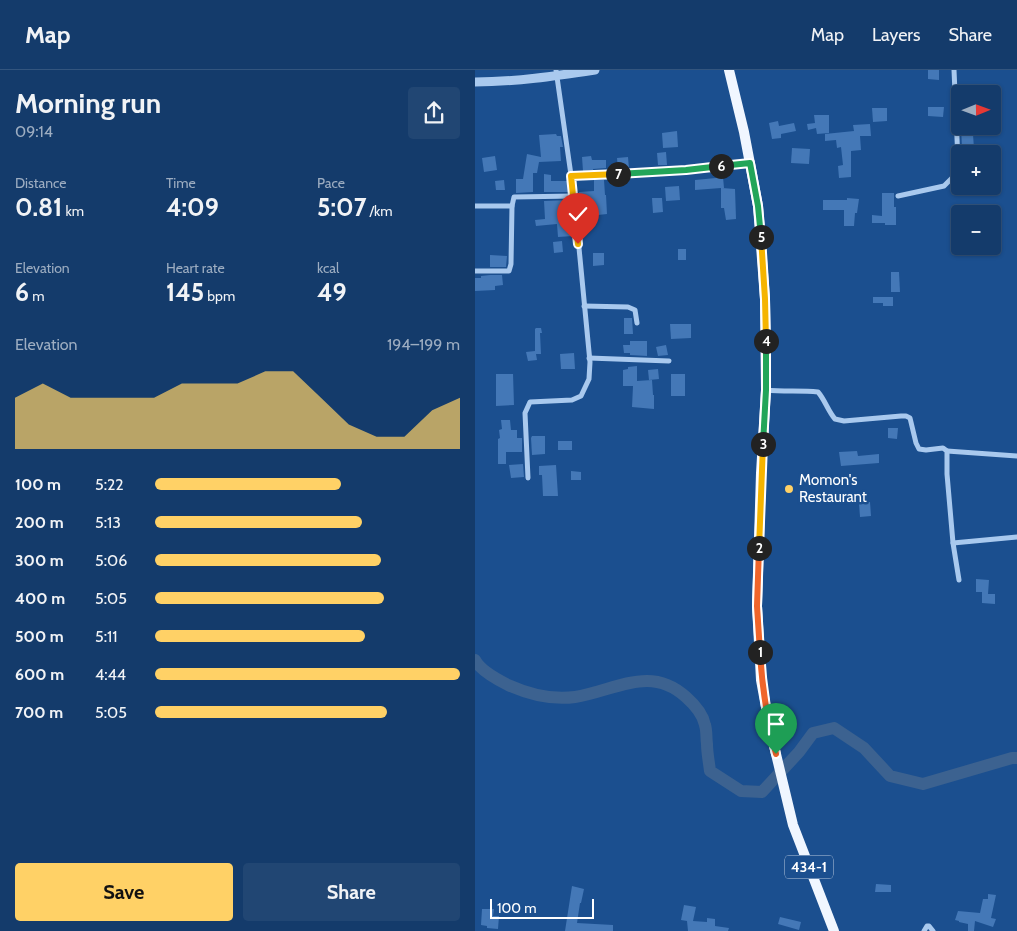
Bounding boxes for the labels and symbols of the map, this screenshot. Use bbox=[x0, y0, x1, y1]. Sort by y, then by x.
north arrow bbox=[951, 85, 1001, 135]
pin: 6 bbox=[709, 154, 733, 178]
pin: 7 bbox=[605, 162, 631, 186]
pin bbox=[557, 193, 599, 244]
pin: 5 bbox=[749, 224, 773, 250]
pin: 4 bbox=[753, 328, 779, 354]
pin: 3 bbox=[751, 432, 775, 456]
place label: Momon's Restaurant bbox=[799, 471, 867, 506]
marker: Momon's Restaurant bbox=[783, 483, 795, 495]
pin: 2 bbox=[747, 536, 771, 560]
pin: 1 bbox=[747, 640, 773, 664]
pin bbox=[755, 703, 797, 754]
road number: 434-1 bbox=[785, 856, 833, 879]
scale bar bbox=[490, 896, 594, 919]

